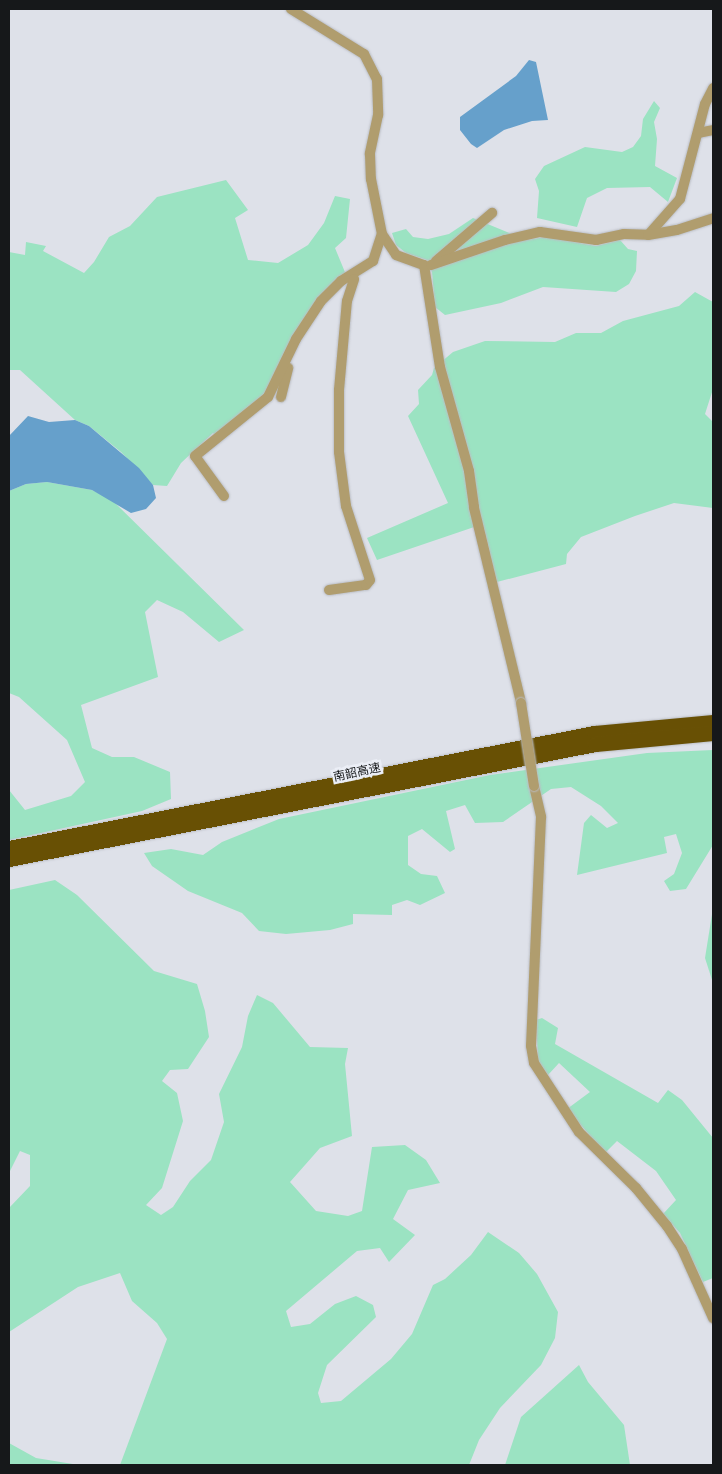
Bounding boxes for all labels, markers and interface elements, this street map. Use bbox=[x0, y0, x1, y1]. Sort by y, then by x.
street label: 南韶高速 bbox=[332, 761, 382, 785]

